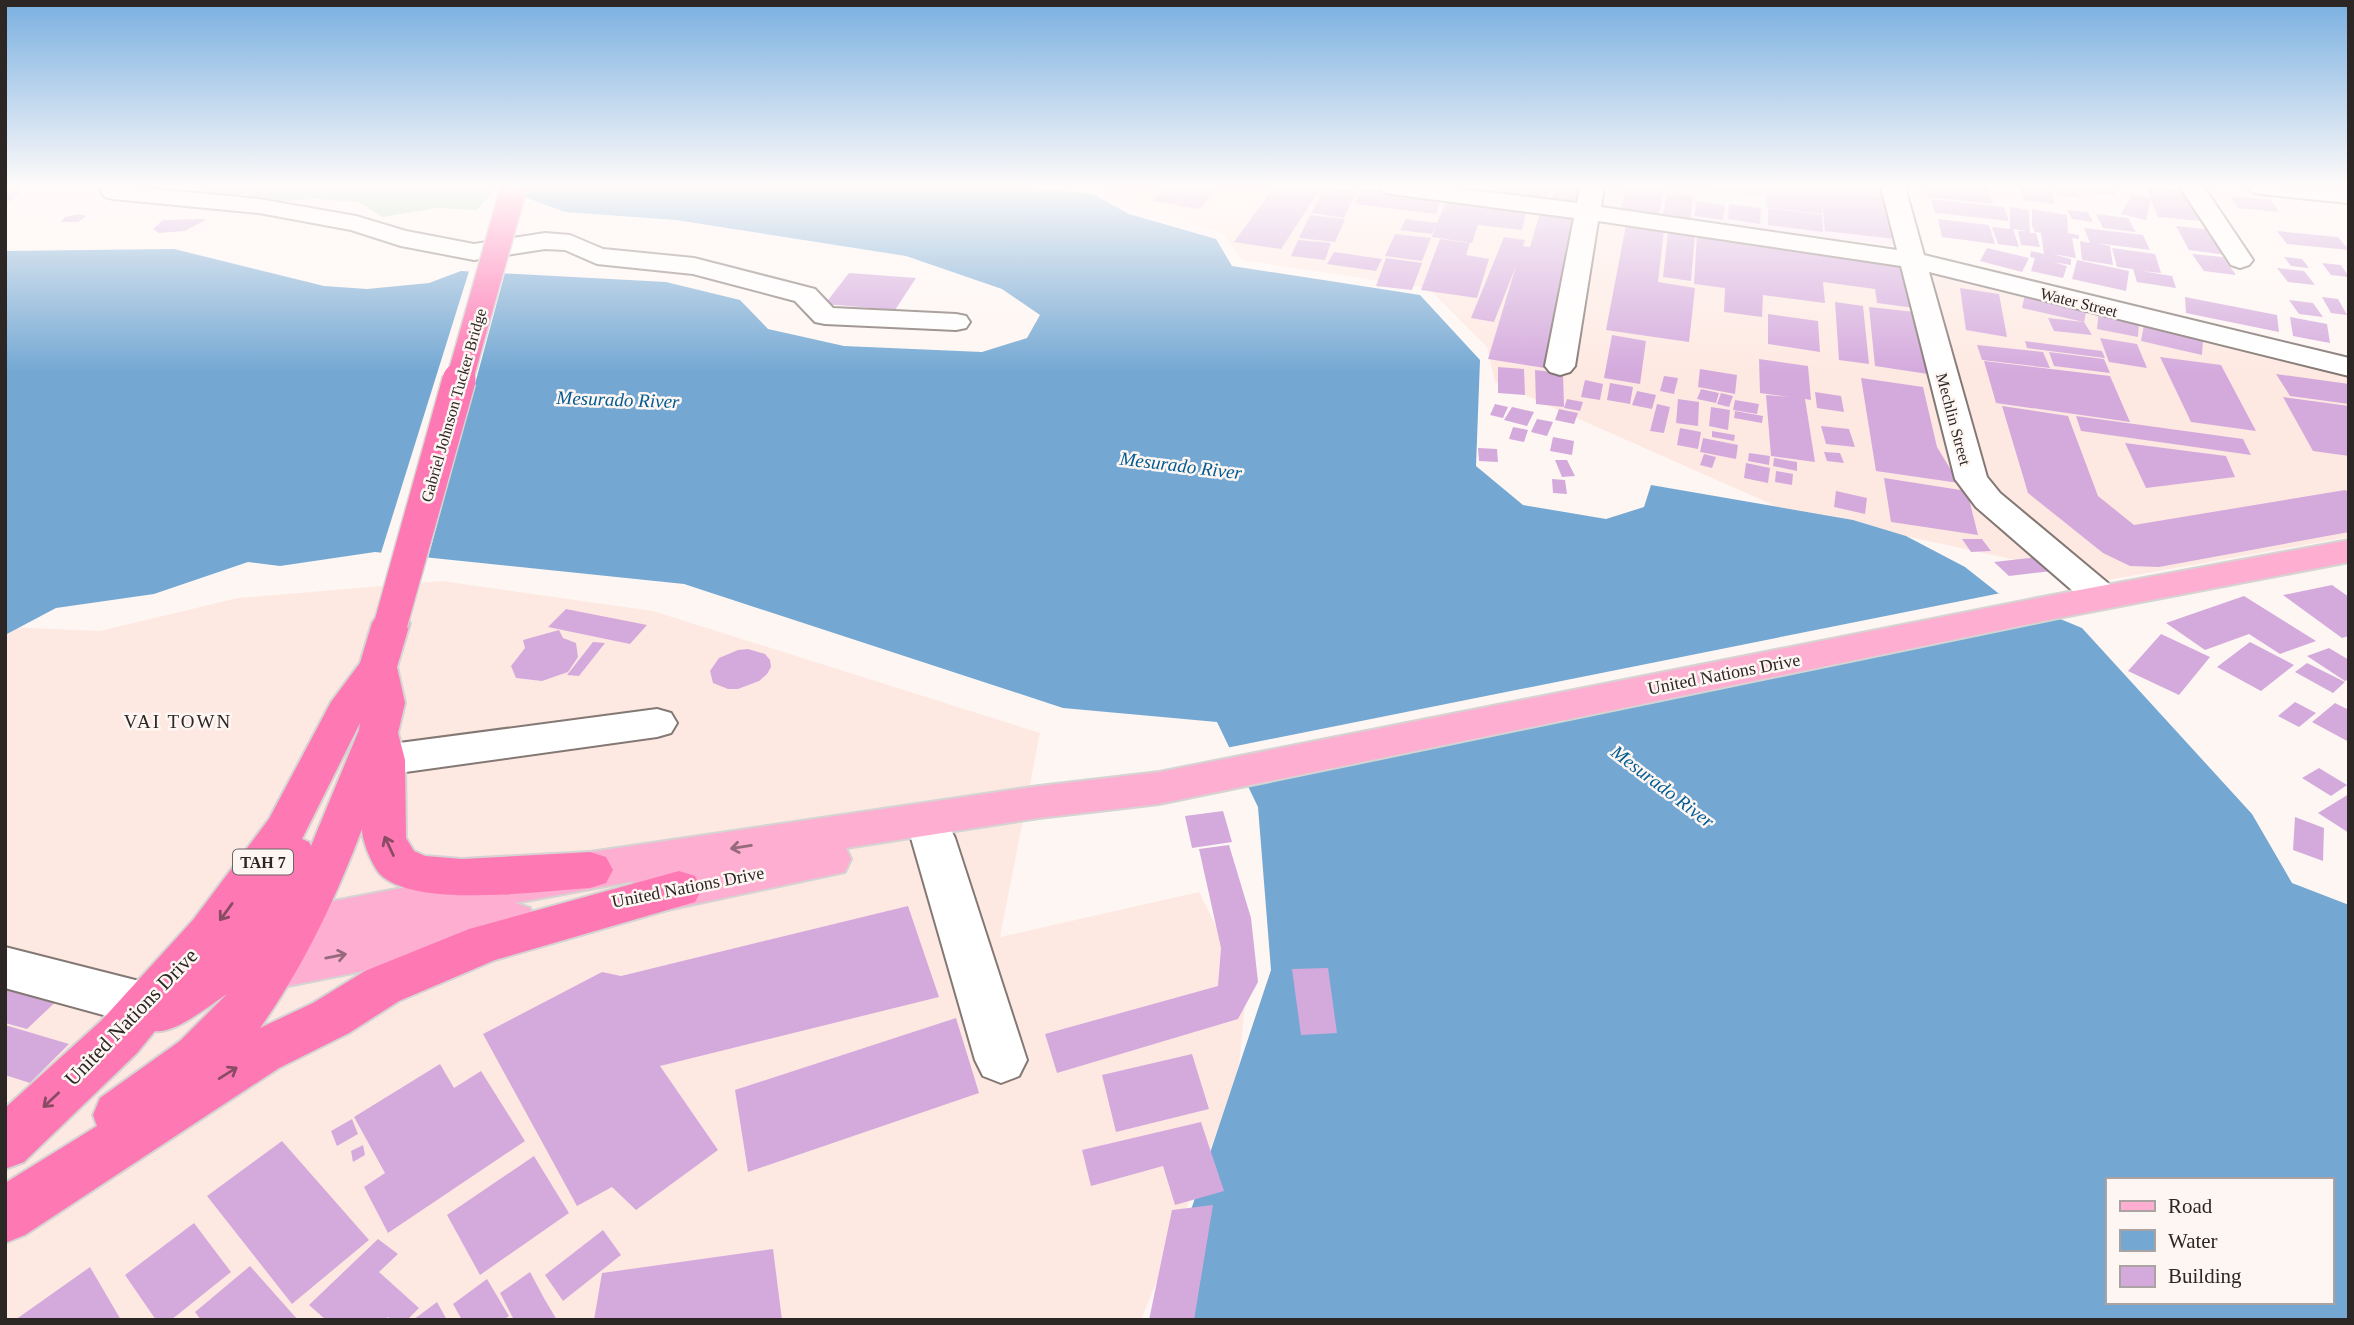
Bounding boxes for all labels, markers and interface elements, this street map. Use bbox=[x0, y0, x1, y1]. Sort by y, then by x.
street label: Water Street bbox=[2038, 285, 2120, 320]
street label: Gabriel Johnson Tucker Bridge bbox=[418, 306, 490, 504]
street label: Mechlin Street bbox=[1933, 371, 1974, 468]
water label: Mesurado River bbox=[555, 387, 680, 412]
water label: Mesurado River bbox=[1118, 447, 1244, 483]
street label: United Nations Drive bbox=[1646, 649, 1802, 699]
district label: VAI TOWN bbox=[124, 711, 232, 732]
water label: Mesurado River bbox=[1606, 740, 1719, 832]
one-way arrow bbox=[382, 836, 395, 857]
one-way arrow bbox=[731, 841, 753, 854]
road number: TAH 7 bbox=[233, 849, 293, 874]
street label: United Nations Drive bbox=[610, 862, 766, 912]
one-way arrow bbox=[219, 902, 234, 921]
street label: United Nations Drive bbox=[60, 944, 202, 1090]
one-way arrow bbox=[324, 949, 347, 962]
one-way arrow bbox=[218, 1066, 237, 1081]
one-way arrow bbox=[43, 1092, 60, 1109]
legend bbox=[2106, 1178, 2333, 1304]
text: Road bbox=[2168, 1194, 2213, 1218]
text: Water bbox=[2168, 1229, 2218, 1253]
text: Building bbox=[2168, 1264, 2242, 1288]

